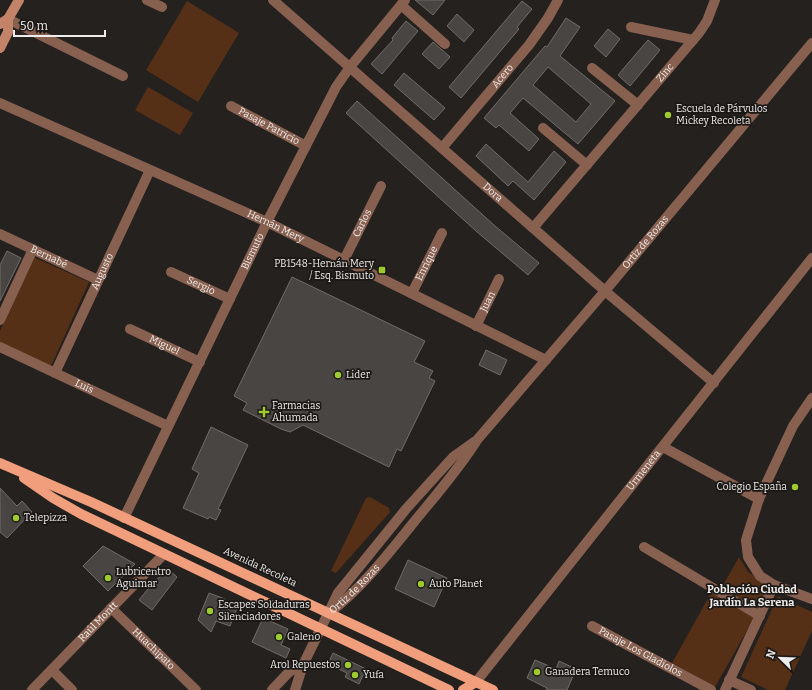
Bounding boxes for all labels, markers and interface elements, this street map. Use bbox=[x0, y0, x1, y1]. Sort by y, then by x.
scale bar bbox=[14, 12, 105, 38]
text: 50 m bbox=[20, 19, 49, 33]
street label: Zinc bbox=[654, 61, 676, 84]
street label: Acero bbox=[489, 62, 516, 90]
place label: Escuela de Párvulos Mickey Recoleta bbox=[676, 103, 768, 127]
street label: Pasaje Patricio bbox=[236, 105, 302, 148]
marker: Escuela de Párvulos Mickey Recoleta bbox=[663, 110, 673, 120]
street label: Dora bbox=[480, 181, 505, 205]
street label: Carlos bbox=[350, 207, 374, 239]
street label: Hernán Mery bbox=[245, 208, 307, 246]
street label: Ortiz de Rozas bbox=[620, 213, 671, 272]
street label: Bismuto bbox=[239, 231, 267, 272]
street label: Bernabé bbox=[29, 243, 69, 271]
street label: Enrique bbox=[413, 244, 440, 283]
street label: Augusto bbox=[89, 251, 116, 292]
place label: PB1548-Hernán Mery / Esq. Bismuto bbox=[274, 258, 375, 282]
marker: PB1548-Hernán Mery / Esq. Bismuto bbox=[377, 265, 387, 275]
street label: Sergio bbox=[185, 274, 217, 297]
street label: Juan bbox=[477, 289, 498, 315]
street label: Miguel bbox=[147, 333, 182, 358]
place label: Lider bbox=[346, 369, 371, 381]
marker: Lider bbox=[333, 370, 343, 380]
street label: Luis bbox=[73, 377, 96, 396]
place label: Farmacias Ahumada bbox=[272, 400, 320, 424]
marker: Farmacias Ahumada bbox=[259, 407, 269, 417]
street label: Urmeneta bbox=[624, 448, 664, 493]
place label: Colegio España bbox=[717, 481, 788, 493]
marker: Colegio España bbox=[790, 482, 800, 492]
place label: Telepizza bbox=[24, 512, 68, 524]
marker: Telepizza bbox=[11, 513, 21, 523]
street label: Avenida Recoleta bbox=[221, 545, 299, 589]
street label: Ortiz de Rozas bbox=[327, 562, 382, 616]
place label: Lubricentro Aguimar bbox=[116, 566, 171, 590]
marker: Lubricentro Aguimar bbox=[103, 573, 113, 583]
place label: Auto Planet bbox=[429, 578, 483, 590]
marker: Auto Planet bbox=[416, 579, 426, 589]
district label: Población Ciudad Jardín La Serena bbox=[707, 583, 797, 609]
street label: Raúl Montt bbox=[76, 599, 121, 644]
place label: Escapes Soldaduras Silenciadores bbox=[218, 599, 310, 623]
marker: Escapes Soldaduras Silenciadores bbox=[205, 606, 215, 616]
street label: Pasaje Los Gladiolos bbox=[597, 625, 685, 680]
street label: Huachipato bbox=[130, 626, 177, 672]
place label: Galeno bbox=[287, 631, 320, 643]
marker: Galeno bbox=[274, 632, 284, 642]
north arrow bbox=[760, 638, 800, 678]
text: N bbox=[764, 647, 779, 661]
place label: Arol Repuestos bbox=[270, 659, 340, 671]
marker: Arol Repuestos bbox=[343, 660, 353, 670]
place label: Ganadera Temuco bbox=[545, 666, 630, 678]
marker: Ganadera Temuco bbox=[532, 667, 542, 677]
place label: Yufa bbox=[363, 669, 385, 681]
marker: Yufa bbox=[350, 670, 360, 680]

